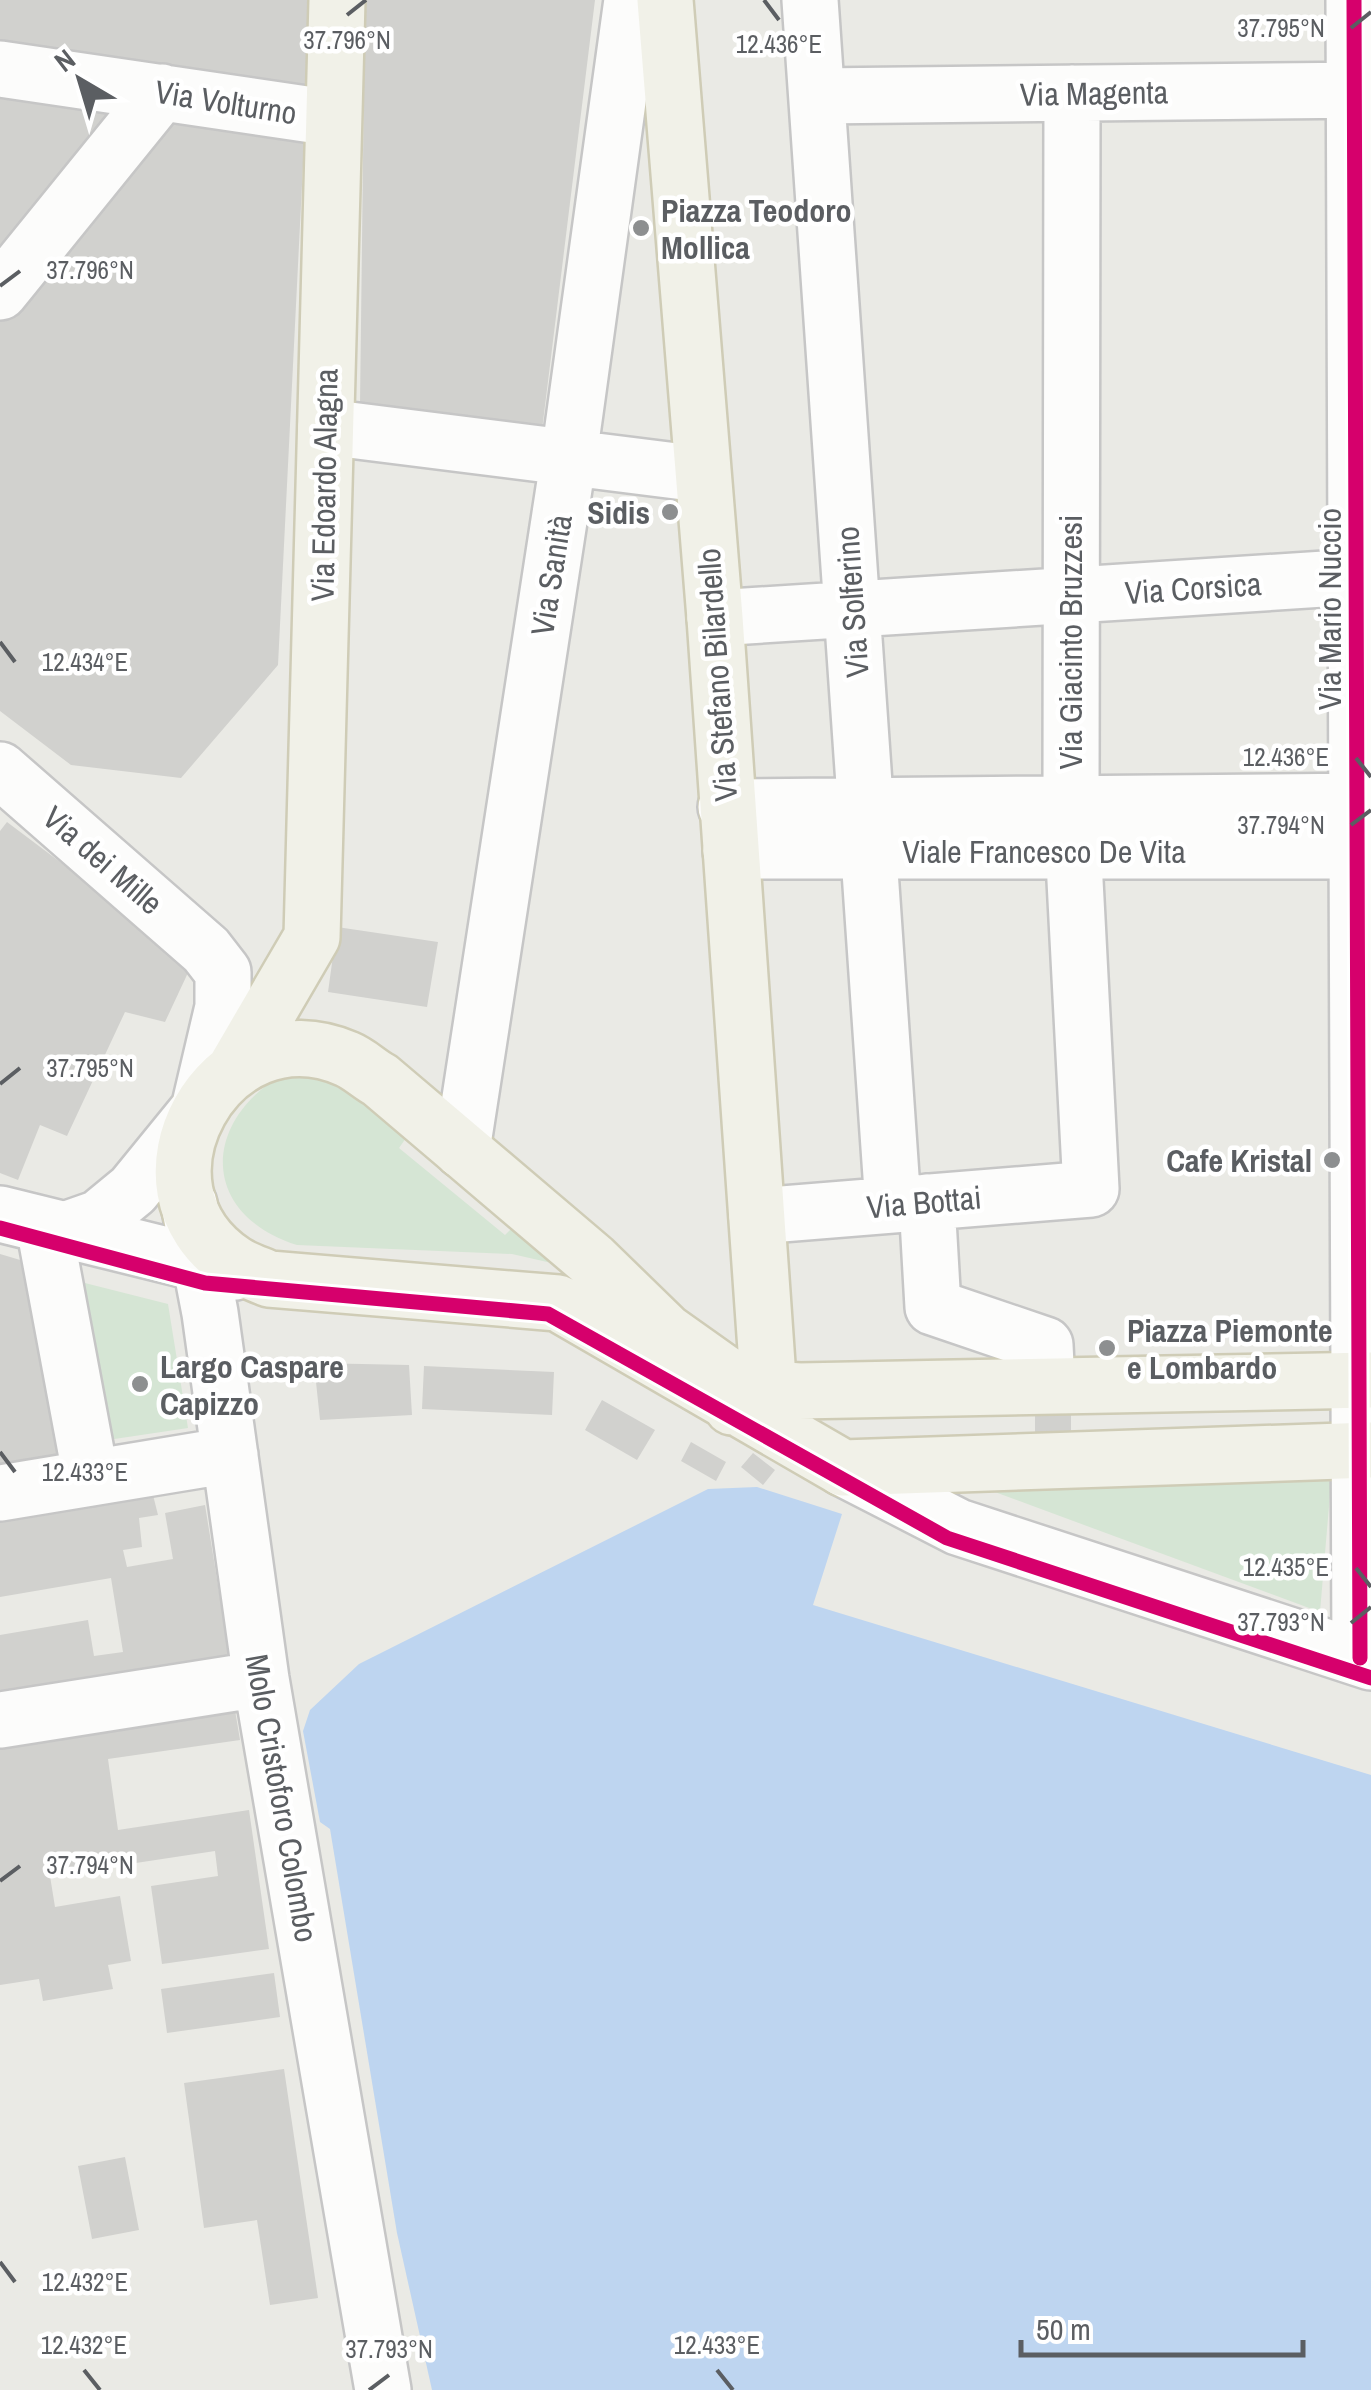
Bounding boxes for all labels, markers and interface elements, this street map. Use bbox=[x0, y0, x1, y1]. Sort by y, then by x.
text: 37.795°N bbox=[1237, 11, 1325, 45]
text: 37.796°N bbox=[303, 23, 391, 57]
text: 12.436°E bbox=[736, 27, 822, 61]
north arrow bbox=[30, 30, 130, 130]
text: N bbox=[46, 40, 83, 80]
street label: Via Volturno bbox=[152, 70, 300, 134]
street label: Via Magenta bbox=[1019, 70, 1169, 116]
place label: Piazza Teodoro Mollica bbox=[661, 189, 852, 269]
marker: Piazza Teodoro Mollica bbox=[630, 217, 652, 239]
text: 37.796°N bbox=[46, 253, 134, 287]
street label: Via Edoardo Alagna bbox=[300, 368, 348, 602]
place label: Sidis bbox=[587, 491, 650, 534]
marker: Sidis bbox=[659, 501, 681, 523]
street label: Via Mario Nuccio bbox=[1308, 508, 1351, 710]
street label: Via Sanità bbox=[520, 511, 582, 639]
street label: Via Giacinto Bruzzesi bbox=[1049, 515, 1092, 769]
street label: Via Solferino bbox=[825, 525, 879, 679]
street label: Via Stefano Bilardello bbox=[687, 547, 747, 803]
street label: Via Corsica bbox=[1123, 562, 1263, 614]
text: 12.434°E bbox=[42, 645, 128, 679]
text: 12.436°E bbox=[1243, 740, 1329, 774]
street label: Via dei Mille bbox=[34, 796, 172, 924]
text: 37.794°N bbox=[1237, 808, 1325, 842]
street label: Viale Francesco De Vita bbox=[902, 830, 1186, 873]
text: 37.795°N bbox=[46, 1051, 134, 1085]
place label: Cafe Kristal bbox=[1166, 1139, 1312, 1182]
marker: Cafe Kristal bbox=[1321, 1149, 1343, 1171]
street label: Via Bottai bbox=[865, 1176, 983, 1228]
place label: Piazza Piemonte e Lombardo bbox=[1127, 1309, 1333, 1389]
marker: Piazza Piemonte e Lombardo bbox=[1096, 1337, 1118, 1359]
place label: Largo Caspare Capizzo bbox=[160, 1345, 344, 1425]
marker: Largo Caspare Capizzo bbox=[129, 1373, 151, 1395]
text: 12.433°E bbox=[42, 1455, 128, 1489]
text: 12.435°E bbox=[1243, 1550, 1329, 1584]
text: 37.793°N bbox=[1237, 1605, 1325, 1639]
street label: Molo Cristoforo Colombo bbox=[236, 1651, 328, 1945]
text: 37.794°N bbox=[46, 1848, 134, 1882]
text: 12.432°E bbox=[42, 2265, 128, 2299]
scale bar bbox=[1021, 2295, 1304, 2357]
text: 50 m bbox=[1036, 2309, 1091, 2349]
text: 12.432°E bbox=[41, 2328, 127, 2362]
text: 12.433°E bbox=[674, 2328, 760, 2362]
text: 37.793°N bbox=[345, 2332, 433, 2366]

